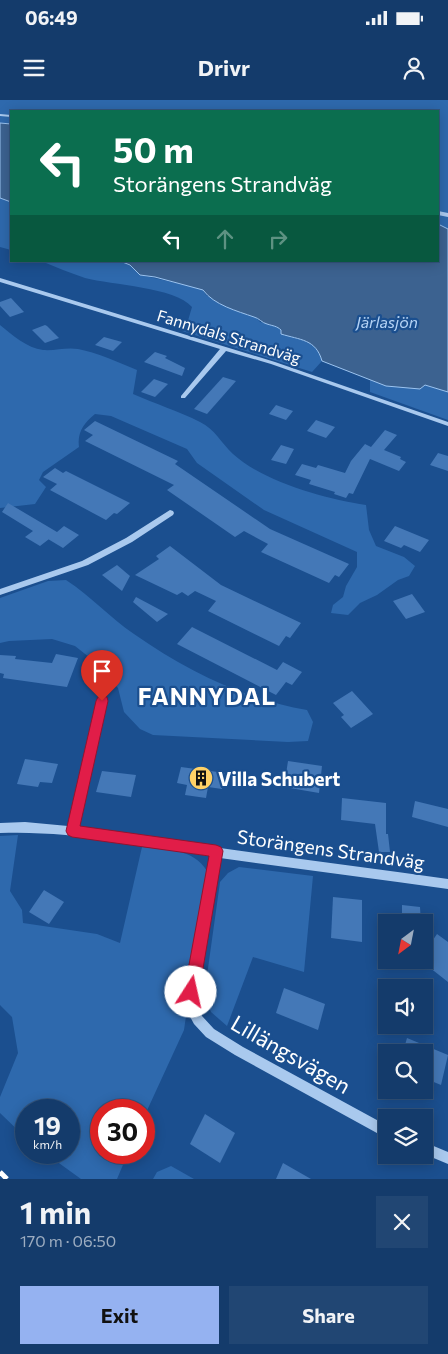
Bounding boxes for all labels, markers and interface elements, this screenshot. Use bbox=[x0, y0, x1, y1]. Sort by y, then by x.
text: 06:49 bbox=[25, 6, 78, 29]
icon: menu bbox=[20, 54, 48, 82]
text: Drivr bbox=[198, 54, 250, 81]
icon: person bbox=[400, 54, 428, 82]
text: 50 m bbox=[113, 127, 194, 170]
icon: left bbox=[30, 130, 95, 195]
text: Storängens Strandväg bbox=[113, 170, 332, 197]
icon: left bbox=[158, 225, 186, 253]
icon: ahead bbox=[211, 225, 239, 253]
icon: right bbox=[264, 225, 292, 253]
street label: Fannydals Strandväg bbox=[155, 305, 303, 367]
water label: Järlasjön bbox=[354, 312, 418, 331]
pin bbox=[81, 650, 123, 701]
icon: arrive bbox=[88, 657, 116, 685]
district label: FANNYDAL bbox=[138, 681, 276, 710]
building icon: Villa Schubert bbox=[188, 765, 214, 791]
place label: Villa Schubert bbox=[218, 767, 340, 790]
street label: Storängens Strandväg bbox=[236, 824, 426, 874]
north arrow bbox=[378, 914, 432, 969]
map controls bbox=[378, 914, 433, 1164]
position arrow bbox=[164, 965, 216, 1017]
button: sound bbox=[378, 979, 433, 1034]
street label: Lillängsvägen bbox=[226, 1009, 356, 1099]
button: search bbox=[378, 1044, 433, 1099]
speed limit sign: 30 bbox=[90, 1099, 155, 1164]
button: layers bbox=[378, 1109, 433, 1164]
text: 19 bbox=[34, 1110, 61, 1140]
text: km/h bbox=[33, 1137, 62, 1151]
text: 1 min bbox=[20, 1193, 91, 1230]
button: close bbox=[376, 1196, 428, 1248]
text: 170 m · 06:50 bbox=[20, 1231, 116, 1250]
button: Exit bbox=[20, 1286, 219, 1344]
button: Share bbox=[229, 1286, 428, 1344]

